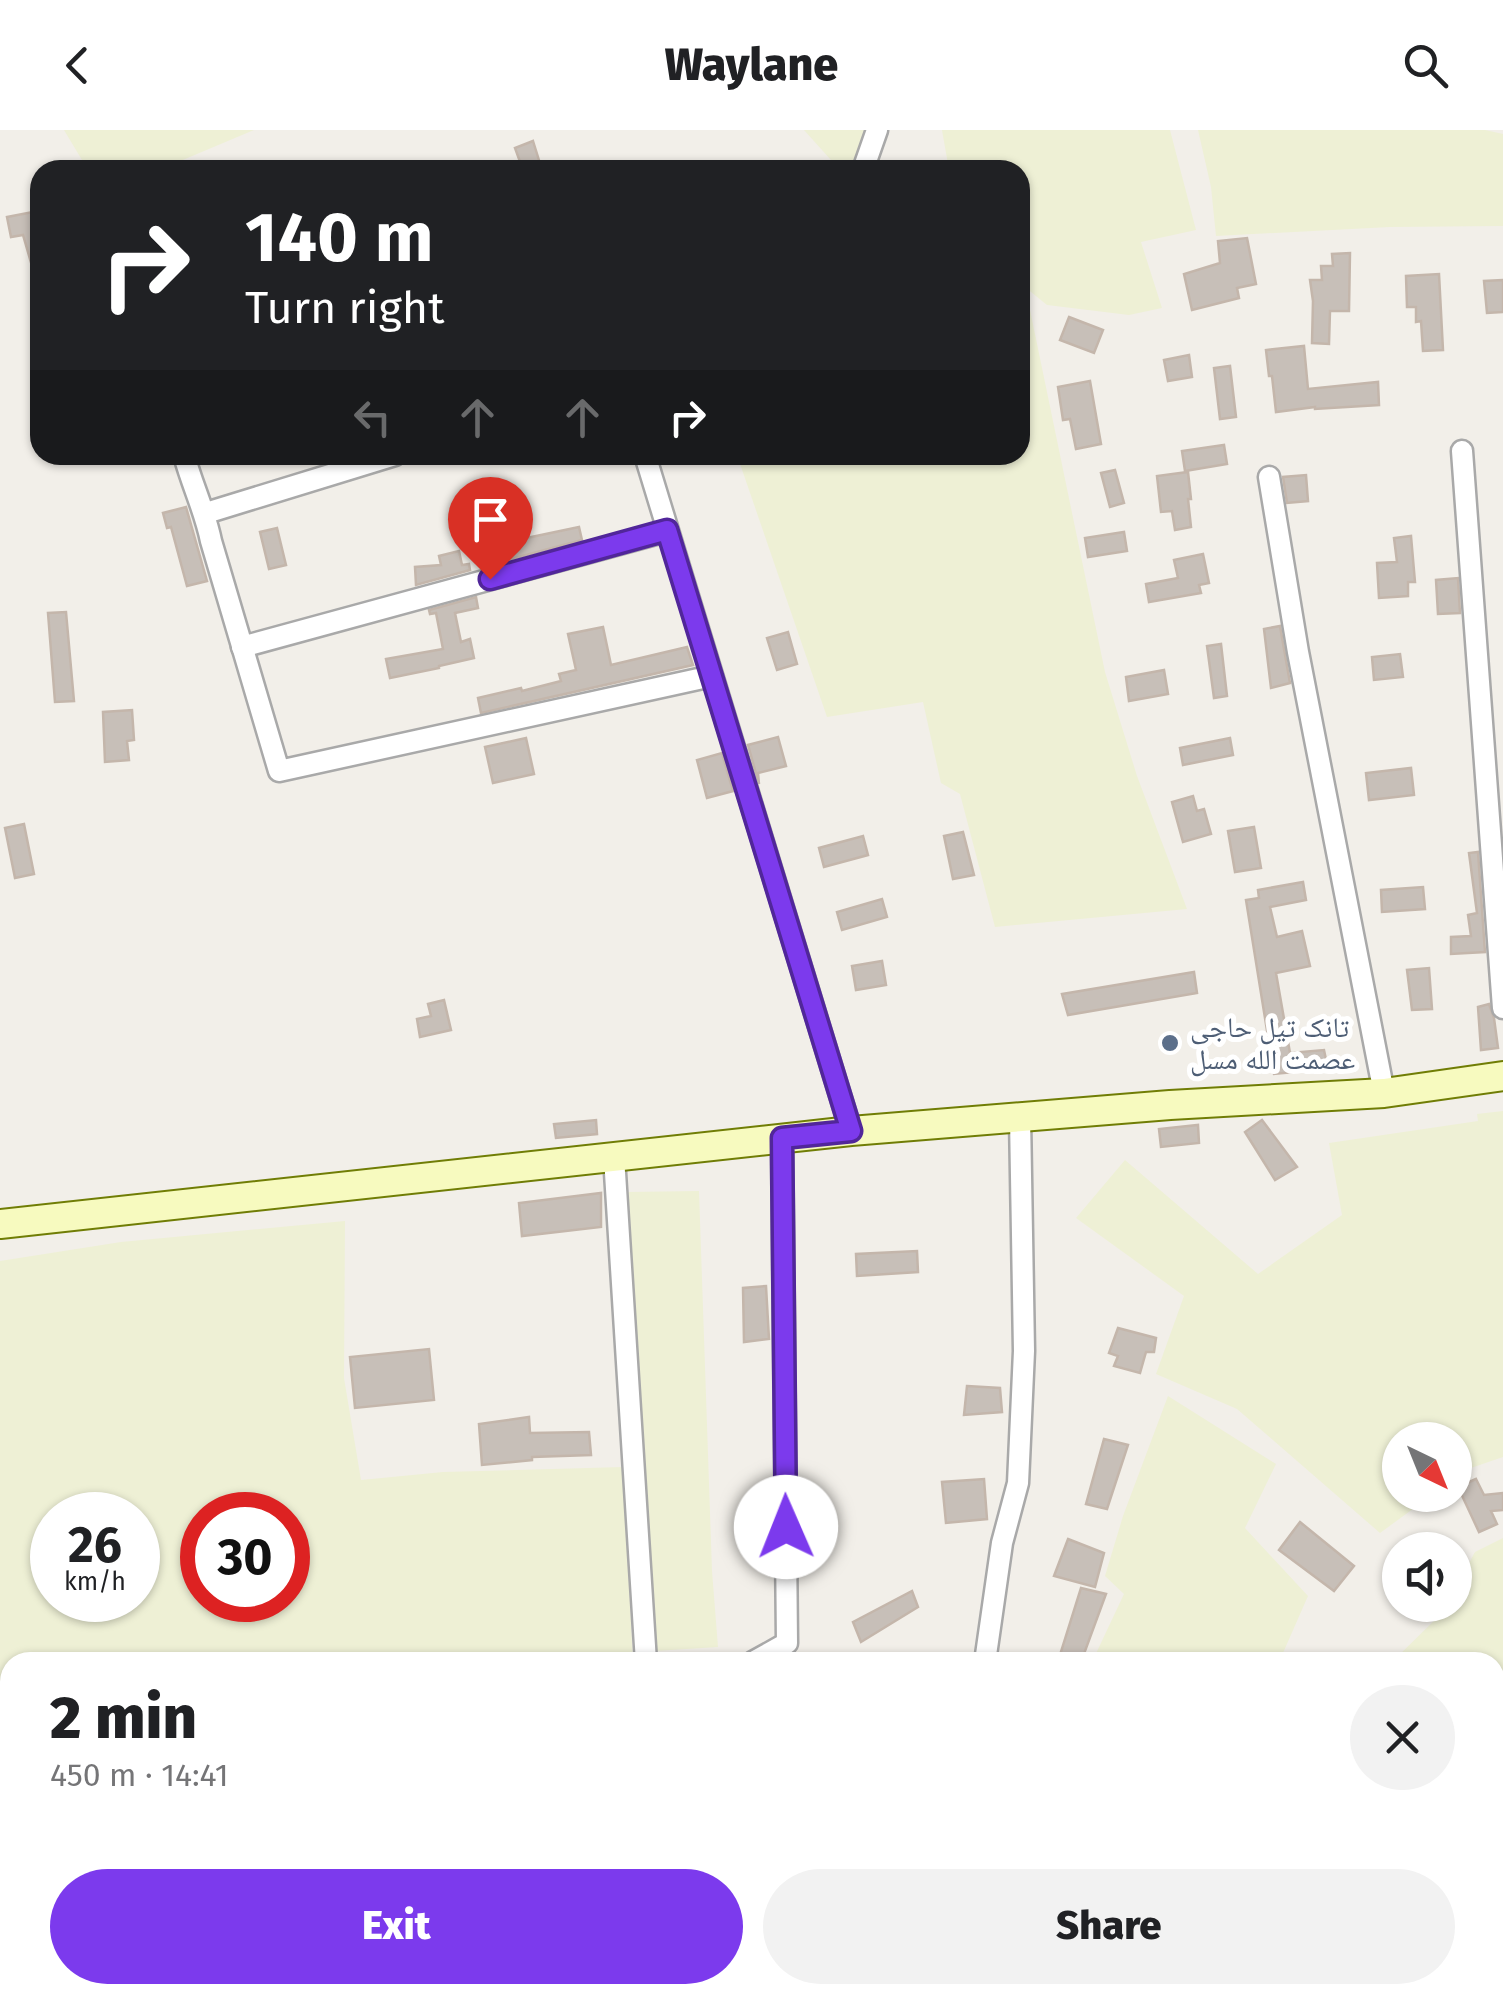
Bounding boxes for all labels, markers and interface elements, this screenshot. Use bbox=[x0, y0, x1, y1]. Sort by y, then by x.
icon: back bbox=[50, 38, 105, 93]
text: Waylane bbox=[665, 38, 838, 92]
icon: search bbox=[1398, 38, 1453, 93]
text: 140 m bbox=[245, 196, 434, 280]
icon: right bbox=[80, 200, 210, 330]
text: Turn right bbox=[245, 281, 444, 335]
icon: left bbox=[345, 390, 400, 445]
icon: ahead bbox=[450, 390, 505, 445]
icon: ahead bbox=[555, 390, 610, 445]
icon: right bbox=[660, 390, 715, 445]
pin bbox=[448, 477, 533, 580]
icon: arrive bbox=[463, 492, 518, 547]
place label: تانک تیل حاجی عصمت الله مسل bbox=[1190, 1011, 1355, 1077]
marker: تانک تیل حاجی عصمت الله مسل bbox=[1159, 1032, 1181, 1054]
north arrow bbox=[1382, 1422, 1472, 1512]
map controls bbox=[1382, 1422, 1472, 1622]
position arrow bbox=[734, 1475, 838, 1579]
speed limit sign: 30 bbox=[180, 1492, 310, 1622]
text: 26 bbox=[68, 1515, 122, 1575]
button: sound bbox=[1382, 1532, 1472, 1622]
text: km/h bbox=[64, 1567, 126, 1597]
text: 2 min bbox=[50, 1682, 197, 1754]
button: close bbox=[1350, 1685, 1455, 1790]
text: 450 m · 14:41 bbox=[50, 1756, 229, 1794]
button: Exit bbox=[50, 1869, 743, 1984]
button: Share bbox=[763, 1869, 1455, 1984]

